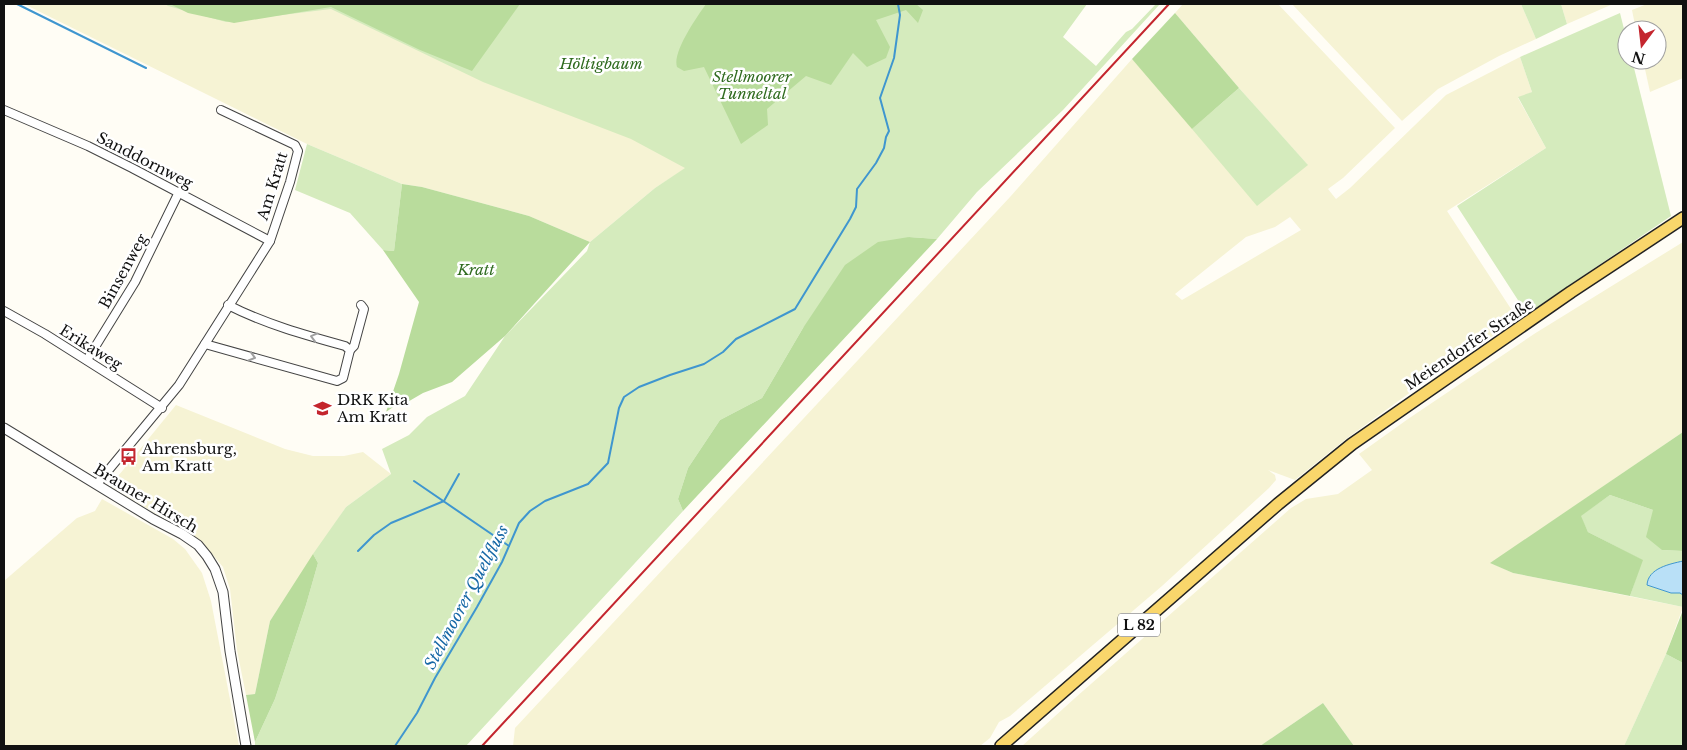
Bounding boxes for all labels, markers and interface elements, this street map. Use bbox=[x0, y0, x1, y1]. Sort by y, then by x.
north arrow bbox=[1617, 20, 1667, 70]
text: N bbox=[1630, 47, 1647, 68]
park label: Höltigbaum bbox=[559, 54, 643, 73]
park label: Stellmoorer Tunneltal bbox=[712, 67, 793, 103]
street label: Sanddornweg bbox=[94, 128, 197, 193]
street label: Am Kratt bbox=[252, 149, 291, 223]
street label: Binsenweg bbox=[95, 229, 152, 312]
park label: Kratt bbox=[456, 260, 495, 279]
street label: Meiendorfer Straße bbox=[1401, 294, 1537, 394]
street label: Erikaweg bbox=[56, 320, 127, 374]
one-way arrow bbox=[311, 333, 319, 343]
one-way arrow bbox=[248, 351, 257, 362]
place label: DRK Kita Am Kratt bbox=[336, 390, 409, 426]
school or university icon: DRK Kita Am Kratt bbox=[313, 398, 333, 418]
place label: Ahrensburg, Am Kratt bbox=[141, 439, 237, 475]
bus stop icon: Ahrensburg, Am Kratt bbox=[118, 447, 138, 467]
street label: Brauner Hirsch bbox=[90, 459, 202, 537]
water label: Stellmoorer Quellfluss bbox=[419, 521, 513, 673]
road number: L 82 bbox=[1118, 614, 1160, 636]

